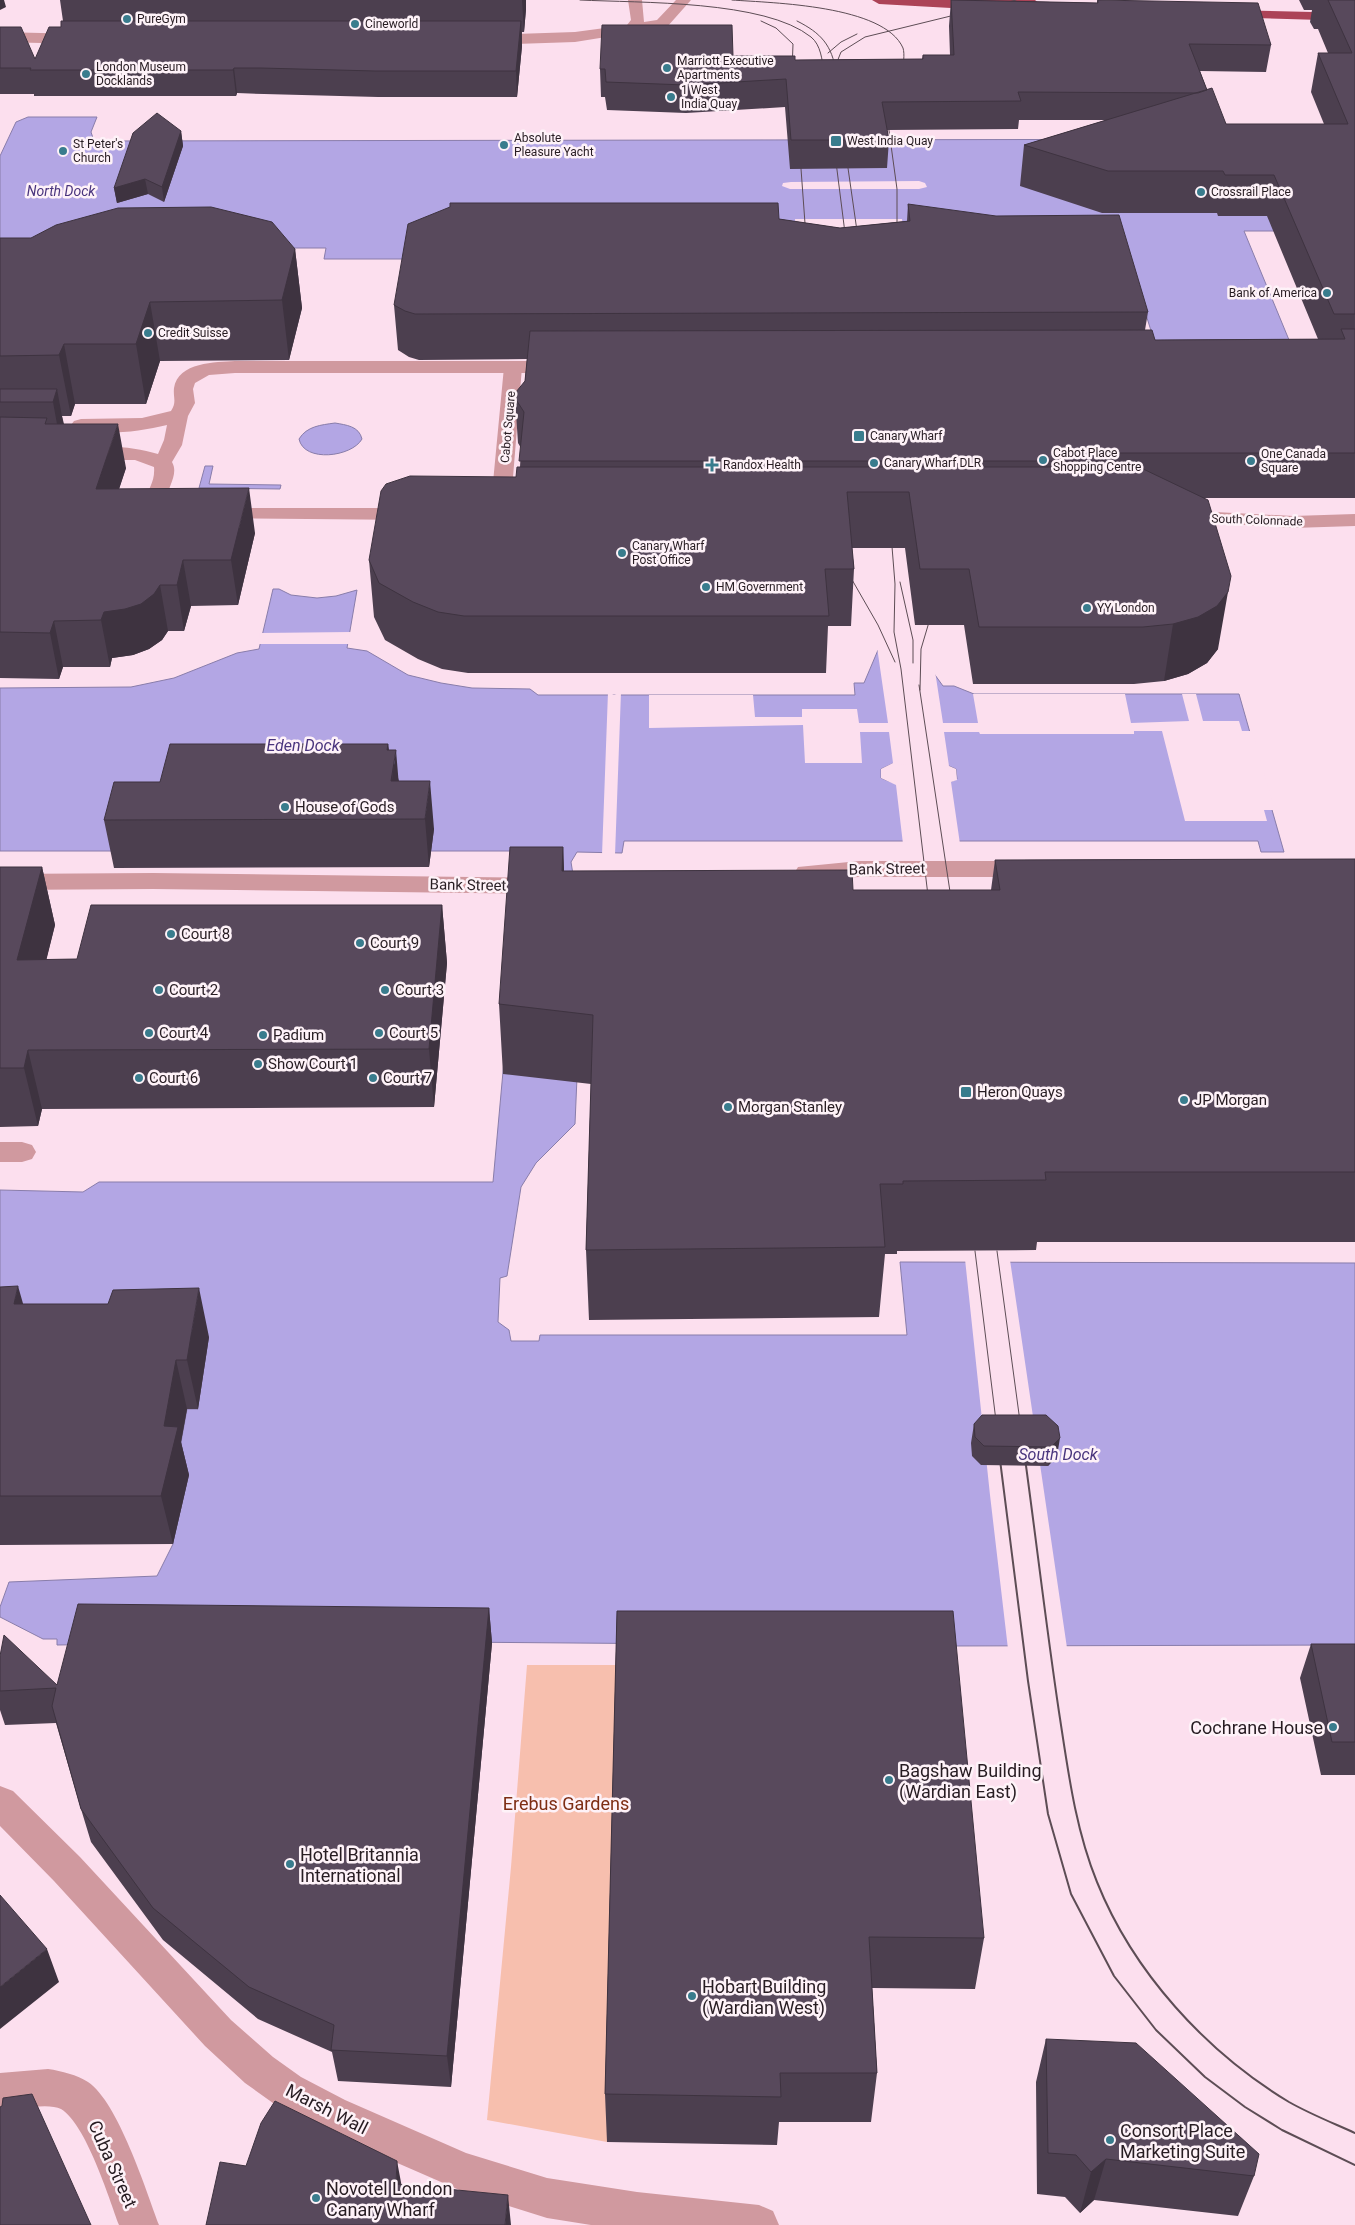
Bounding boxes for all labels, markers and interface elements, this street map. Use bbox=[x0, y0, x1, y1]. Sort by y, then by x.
place label: PureGym bbox=[137, 12, 186, 26]
marker: PureGym bbox=[121, 13, 133, 25]
place label: Cineworld bbox=[365, 17, 418, 31]
marker: Cineworld bbox=[349, 18, 361, 30]
place label: Marriott Executive Apartments bbox=[677, 54, 774, 82]
place label: London Museum Docklands bbox=[96, 60, 186, 88]
marker: Marriott Executive Apartments bbox=[661, 62, 673, 74]
marker: London Museum Docklands bbox=[80, 68, 92, 80]
place label: 1 West India Quay bbox=[681, 83, 737, 111]
marker: 1 West India Quay bbox=[665, 91, 677, 103]
place label: Absolute Pleasure Yacht bbox=[514, 131, 594, 159]
marker: West India Quay bbox=[829, 134, 843, 148]
place label: West India Quay bbox=[847, 134, 933, 148]
place label: St Peter's Church bbox=[73, 137, 123, 165]
marker: Absolute Pleasure Yacht bbox=[498, 139, 510, 151]
marker: St Peter's Church bbox=[57, 145, 69, 157]
water label: North Dock bbox=[27, 183, 96, 199]
place label: Crossrail Place bbox=[1211, 185, 1291, 199]
marker: Crossrail Place bbox=[1195, 186, 1207, 198]
place label: Bank of America bbox=[1229, 286, 1317, 300]
marker: Bank of America bbox=[1321, 287, 1333, 299]
place label: Credit Suisse bbox=[158, 326, 228, 340]
marker: Credit Suisse bbox=[142, 327, 154, 339]
street label: Cabot Square bbox=[498, 390, 518, 464]
marker: Canary Wharf bbox=[852, 429, 866, 443]
place label: Canary Wharf bbox=[870, 429, 943, 443]
place label: Cabot Place Shopping Centre bbox=[1053, 446, 1141, 474]
place label: One Canada Square bbox=[1261, 447, 1326, 475]
marker: Cabot Place Shopping Centre bbox=[1037, 454, 1049, 466]
marker: One Canada Square bbox=[1245, 455, 1257, 467]
place label: Canary Wharf DLR bbox=[884, 456, 982, 470]
marker: Canary Wharf DLR bbox=[868, 457, 880, 469]
marker: Randox Health bbox=[705, 458, 719, 472]
place label: Randox Health bbox=[723, 458, 801, 472]
street label: South Colonnade bbox=[1211, 511, 1303, 529]
place label: Canary Wharf Post Office bbox=[632, 539, 705, 567]
marker: Canary Wharf Post Office bbox=[616, 547, 628, 559]
place label: HM Government bbox=[716, 580, 803, 594]
marker: HM Government bbox=[700, 581, 712, 593]
place label: YY London bbox=[1097, 601, 1155, 615]
marker: YY London bbox=[1081, 602, 1093, 614]
water label: Eden Dock bbox=[266, 736, 341, 755]
place label: House of Gods bbox=[295, 798, 394, 816]
marker: House of Gods bbox=[279, 801, 291, 813]
street label: Bank Street bbox=[849, 859, 926, 879]
street label: Bank Street bbox=[430, 875, 507, 895]
place label: Court 8 bbox=[181, 925, 230, 943]
marker: Court 8 bbox=[165, 928, 177, 940]
place label: Court 9 bbox=[370, 934, 419, 952]
marker: Court 9 bbox=[354, 937, 366, 949]
place label: Court 2 bbox=[169, 981, 218, 999]
place label: Court 3 bbox=[395, 981, 444, 999]
marker: Court 2 bbox=[153, 984, 165, 996]
marker: Court 3 bbox=[379, 984, 391, 996]
place label: Court 4 bbox=[159, 1024, 209, 1042]
place label: Court 5 bbox=[389, 1024, 438, 1042]
place label: Padium bbox=[273, 1026, 324, 1044]
marker: Court 4 bbox=[143, 1027, 155, 1039]
marker: Court 5 bbox=[373, 1027, 385, 1039]
marker: Padium bbox=[257, 1029, 269, 1041]
place label: Show Court 1 bbox=[268, 1055, 358, 1073]
marker: Show Court 1 bbox=[252, 1058, 264, 1070]
place label: Court 6 bbox=[149, 1069, 198, 1087]
place label: Court 7 bbox=[383, 1069, 432, 1087]
marker: Court 6 bbox=[133, 1072, 145, 1084]
marker: Court 7 bbox=[367, 1072, 379, 1084]
place label: Heron Quays bbox=[977, 1083, 1063, 1101]
marker: Heron Quays bbox=[959, 1085, 973, 1099]
place label: JP Morgan bbox=[1194, 1091, 1267, 1109]
marker: JP Morgan bbox=[1178, 1094, 1190, 1106]
place label: Morgan Stanley bbox=[738, 1098, 842, 1116]
marker: Morgan Stanley bbox=[722, 1101, 734, 1113]
water label: South Dock bbox=[1018, 1445, 1099, 1464]
place label: Cochrane House bbox=[1190, 1717, 1323, 1738]
marker: Cochrane House bbox=[1327, 1721, 1339, 1733]
place label: Bagshaw Building (Wardian East) bbox=[899, 1760, 1042, 1803]
marker: Bagshaw Building (Wardian East) bbox=[883, 1774, 895, 1786]
park label: Erebus Gardens bbox=[503, 1793, 629, 1814]
place label: Hotel Britannia International bbox=[300, 1844, 419, 1886]
marker: Hotel Britannia International bbox=[284, 1858, 296, 1870]
place label: Hobart Building (Wardian West) bbox=[702, 1976, 826, 2019]
marker: Hobart Building (Wardian West) bbox=[686, 1990, 698, 2002]
street label: Marsh Wall bbox=[282, 2079, 372, 2139]
street label: Cuba Street bbox=[84, 2117, 142, 2211]
place label: Consort Place Marketing Suite bbox=[1120, 2120, 1245, 2162]
marker: Consort Place Marketing Suite bbox=[1104, 2134, 1116, 2146]
place label: Novotel London Canary Wharf bbox=[326, 2178, 452, 2220]
marker: Novotel London Canary Wharf bbox=[310, 2192, 322, 2204]

